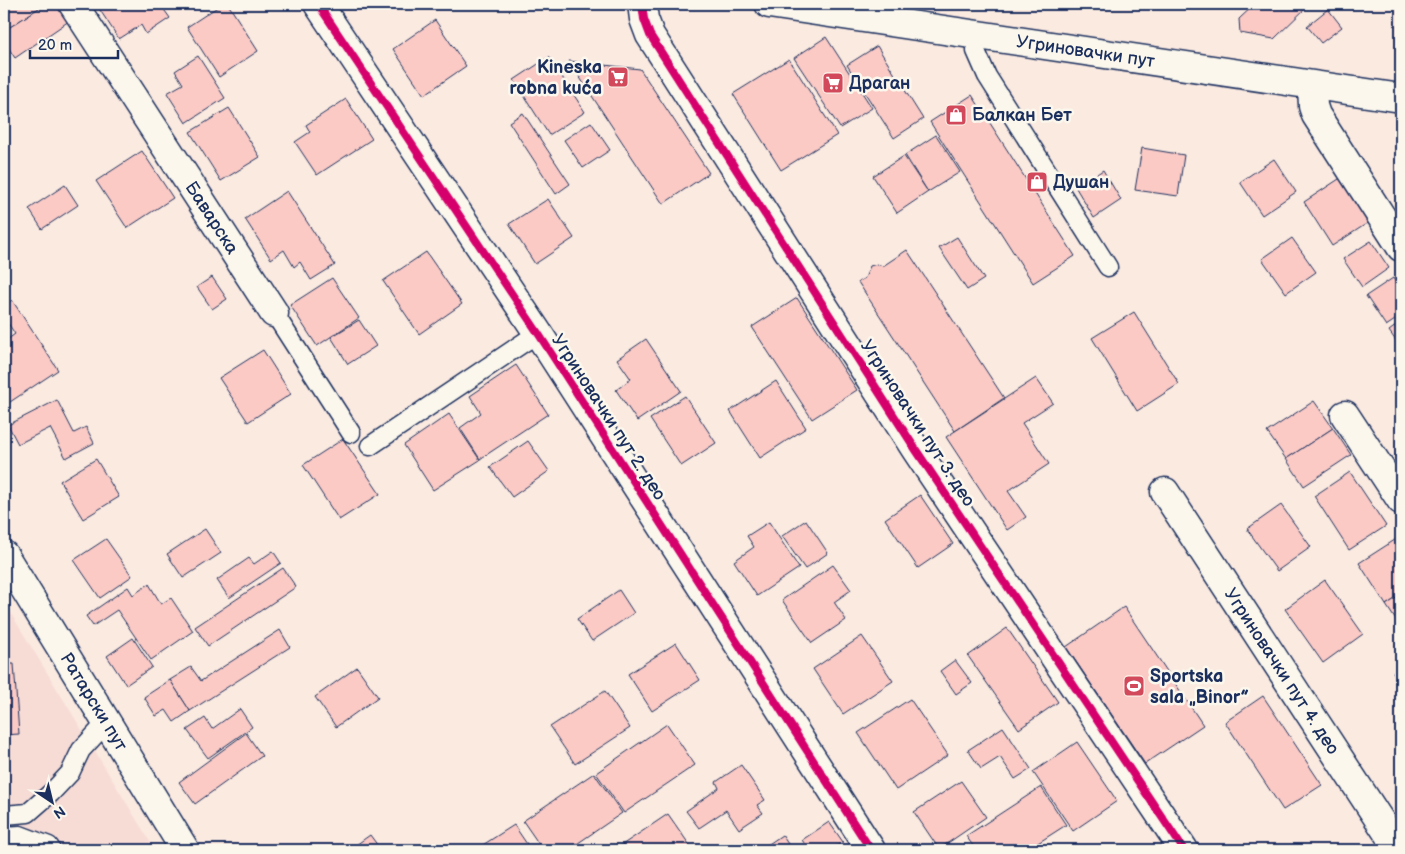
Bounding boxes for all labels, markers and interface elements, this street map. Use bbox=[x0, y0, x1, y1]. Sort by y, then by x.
scale bar bbox=[30, 28, 118, 60]
street label: Угриновачки пут bbox=[1015, 31, 1157, 72]
text: 20 m bbox=[38, 36, 72, 55]
place label: Kineska robna kuća bbox=[509, 57, 602, 99]
supermarket icon: Kineska robna kuća bbox=[606, 65, 630, 89]
supermarket icon: Драган bbox=[821, 71, 845, 95]
place label: Драган bbox=[849, 73, 910, 94]
shop icon: Балкан Бет bbox=[944, 103, 968, 127]
place label: Балкан Бет bbox=[972, 105, 1072, 126]
shop icon: Душан bbox=[1025, 170, 1049, 194]
place label: Душан bbox=[1053, 172, 1109, 193]
street label: Баварска bbox=[180, 178, 243, 258]
street label: Угриновачки пут 2. део bbox=[547, 330, 670, 504]
street label: Угриновачки пут 3. део bbox=[856, 336, 979, 510]
street label: Угриновачки пут 4. део bbox=[1220, 584, 1344, 758]
street label: Ратарски пут bbox=[55, 649, 132, 755]
place label: Sportska sala „Binor” bbox=[1150, 666, 1249, 708]
sports icon: Sportska sala „Binor” bbox=[1122, 674, 1146, 698]
north arrow bbox=[28, 776, 78, 826]
text: N bbox=[50, 802, 68, 822]

